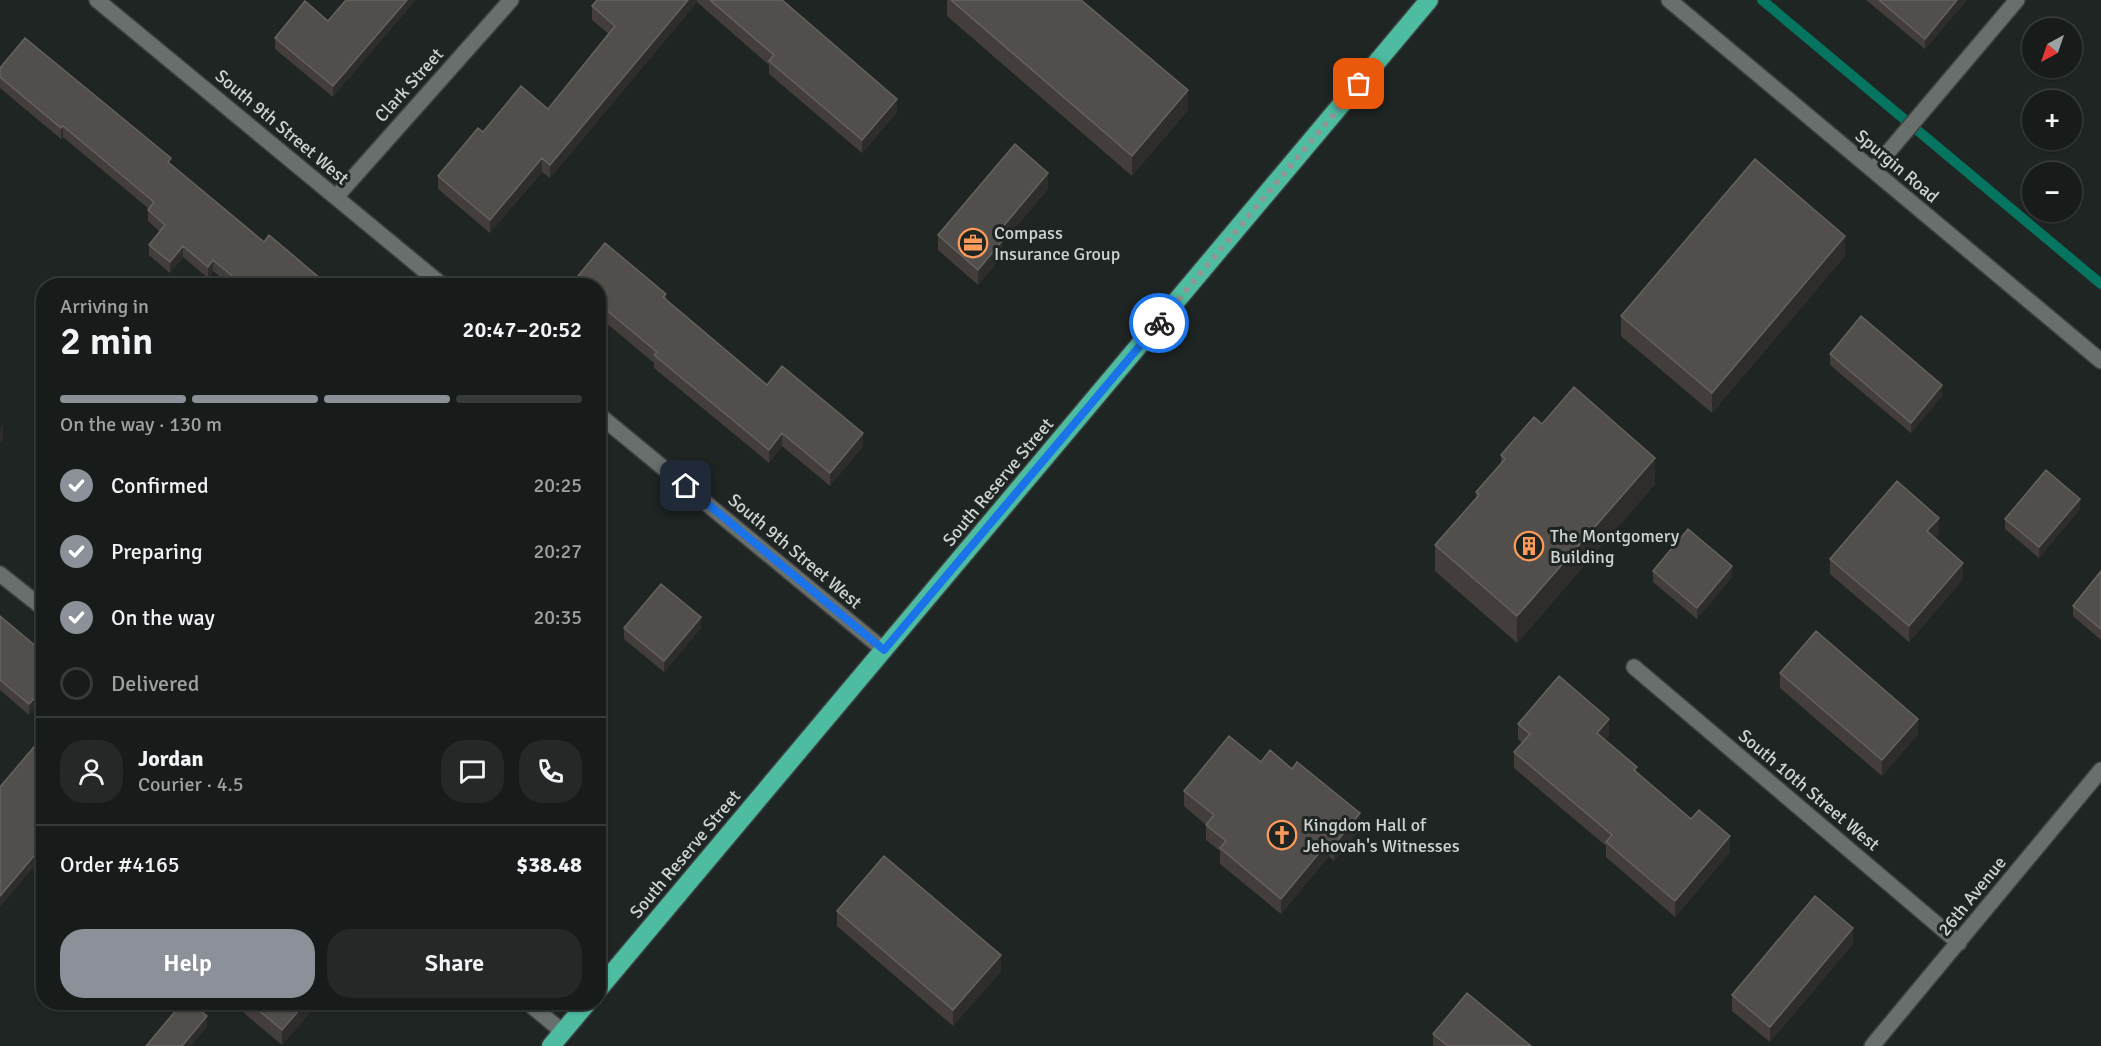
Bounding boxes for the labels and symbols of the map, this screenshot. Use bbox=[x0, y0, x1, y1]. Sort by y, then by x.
north arrow bbox=[2022, 18, 2082, 78]
street label: Clark Street bbox=[370, 44, 448, 126]
pin bbox=[1333, 58, 1384, 109]
street label: South 9th Street West bbox=[211, 65, 353, 189]
street label: Spurgin Road bbox=[1851, 125, 1943, 207]
place label: Compass Insurance Group bbox=[994, 222, 1120, 265]
office icon: Compass Insurance Group bbox=[957, 227, 989, 259]
courier bbox=[1129, 293, 1189, 353]
street label: South Reserve Street bbox=[938, 413, 1058, 551]
pin bbox=[660, 460, 711, 511]
street label: South 9th Street West bbox=[724, 489, 866, 613]
place label: The Montgomery Building bbox=[1550, 525, 1680, 568]
building icon: The Montgomery Building bbox=[1513, 530, 1545, 562]
street label: South 10th Street West bbox=[1734, 725, 1884, 855]
street label: South Reserve Street bbox=[625, 785, 745, 923]
place label: Kingdom Hall of Jehovah's Witnesses bbox=[1303, 814, 1460, 857]
church icon: Kingdom Hall of Jehovah's Witnesses bbox=[1266, 819, 1298, 851]
street label: 26th Avenue bbox=[1933, 852, 2011, 940]

